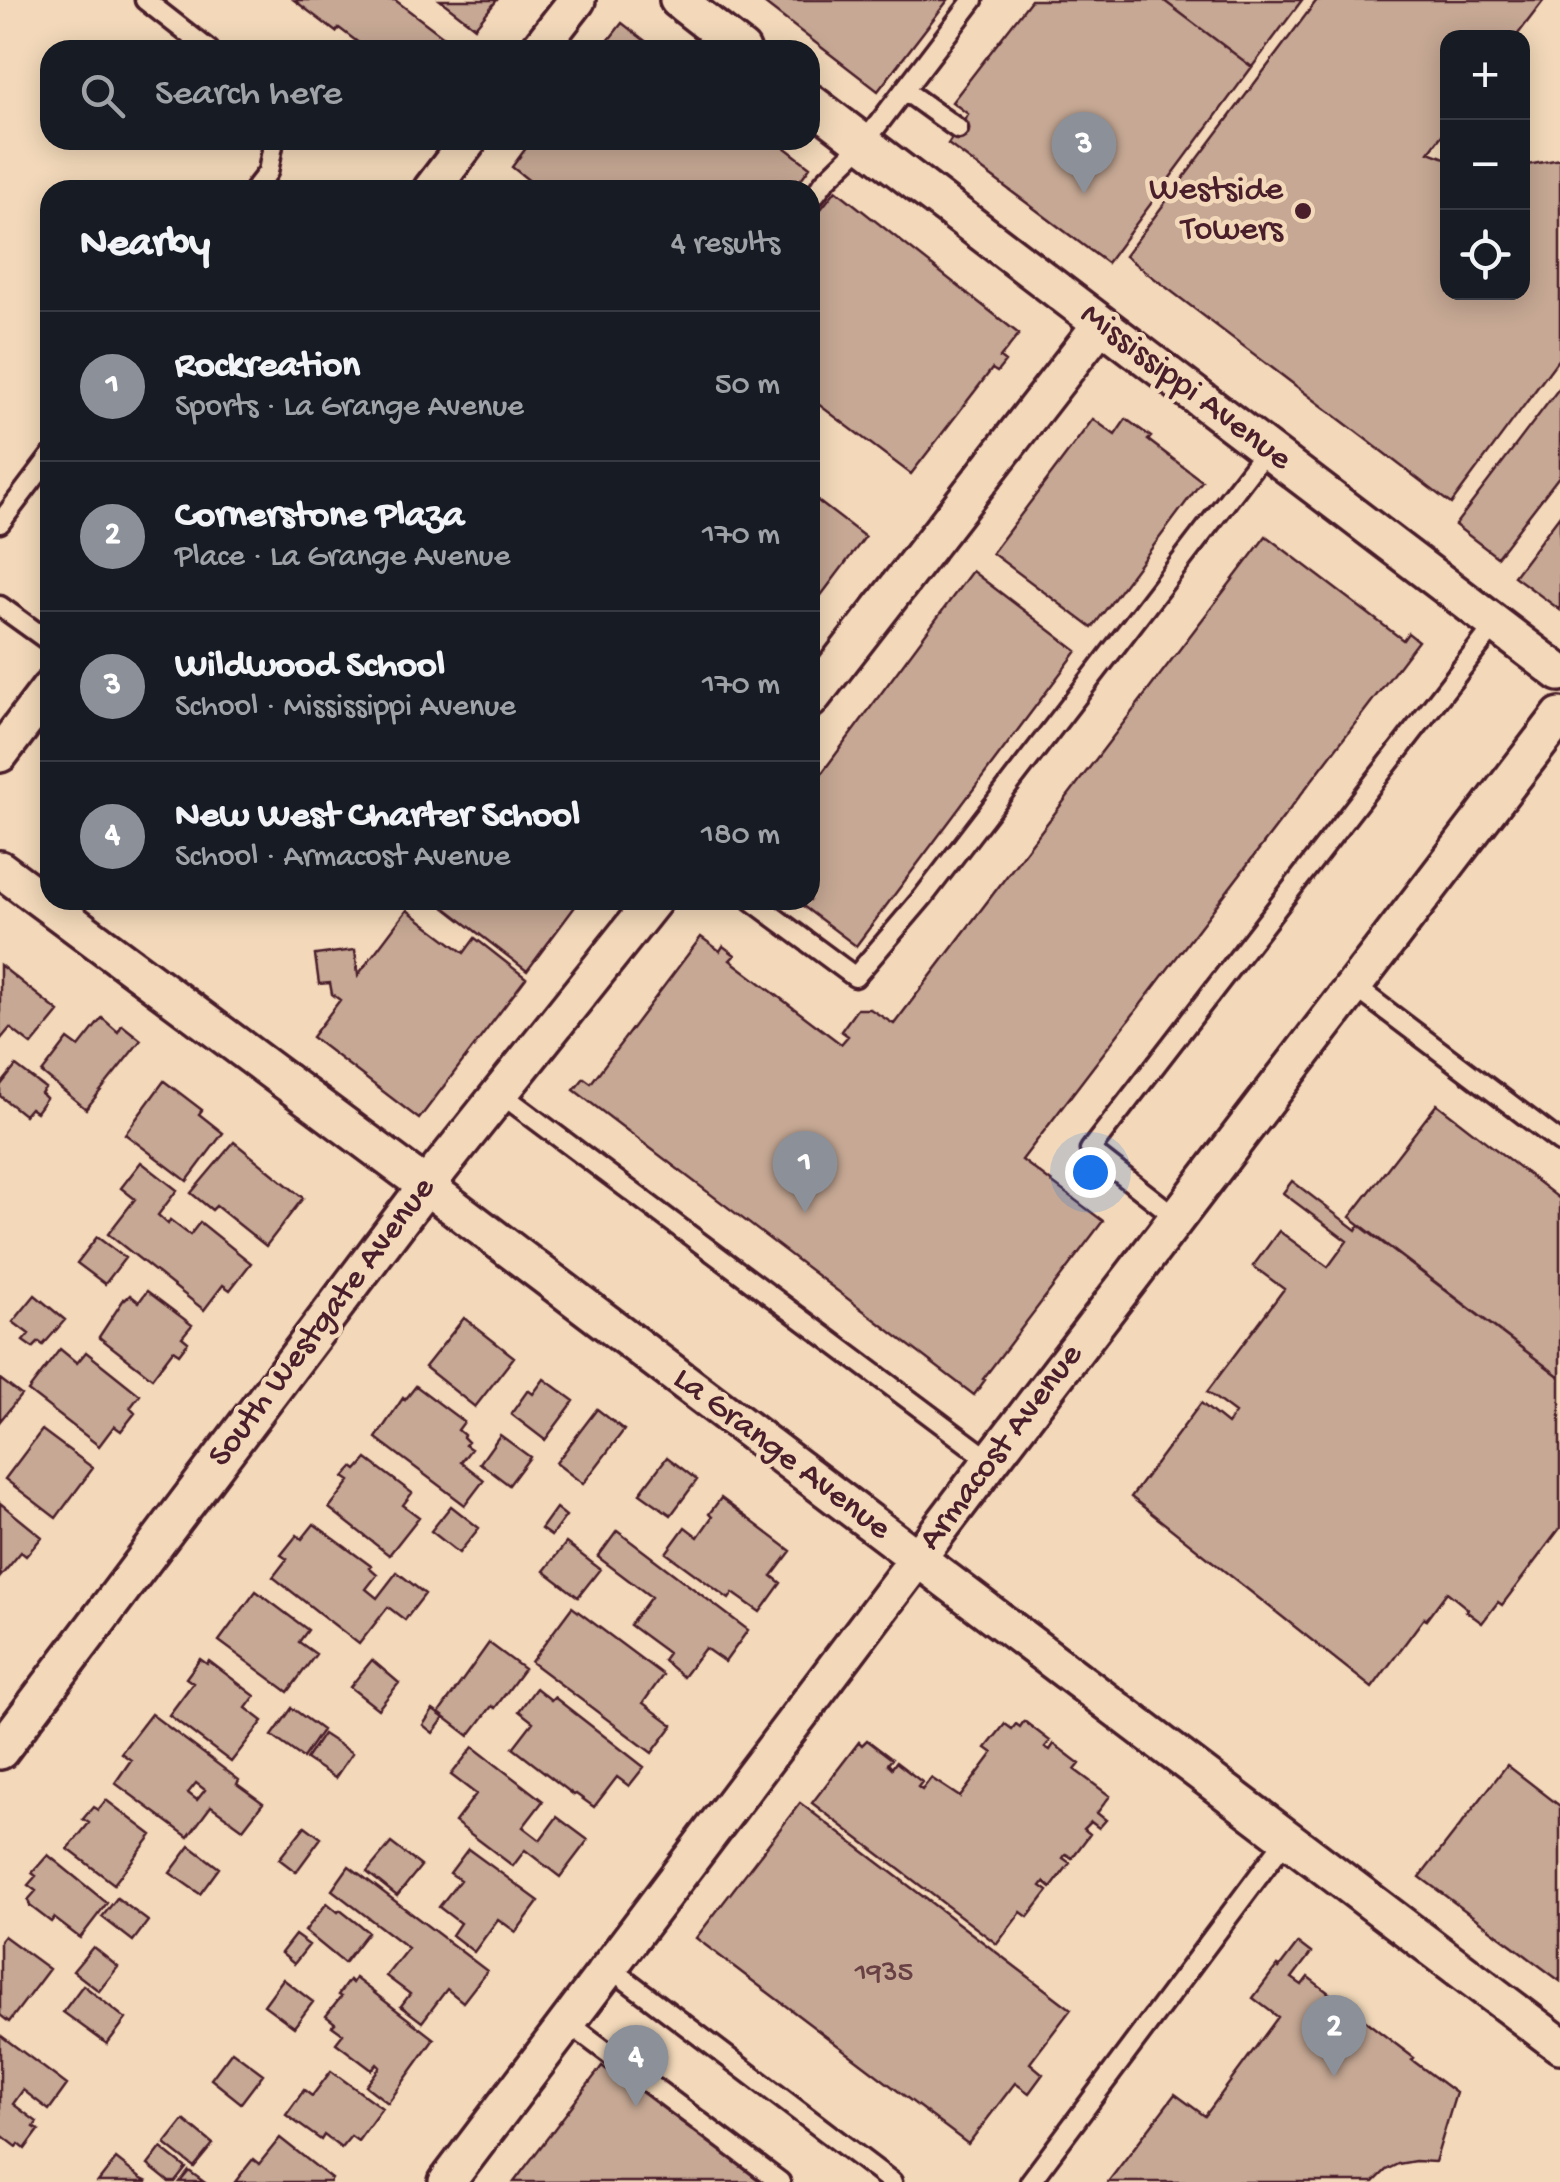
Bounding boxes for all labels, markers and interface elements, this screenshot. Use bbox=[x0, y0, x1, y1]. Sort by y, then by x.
map controls bbox=[1440, 30, 1530, 300]
button: + bbox=[1440, 30, 1530, 120]
search box bbox=[40, 40, 820, 150]
icon: search bbox=[75, 68, 130, 123]
text: Search here bbox=[155, 73, 342, 117]
pin: 3 bbox=[1052, 111, 1116, 194]
button: − bbox=[1440, 120, 1530, 210]
place label: Westside Towers bbox=[1149, 171, 1284, 252]
marker: Westside Towers bbox=[1292, 200, 1314, 222]
button: locate bbox=[1440, 210, 1530, 300]
text: Nearby bbox=[80, 221, 210, 270]
text: 4 results bbox=[671, 226, 780, 264]
street label: Mississippi Avenue bbox=[1071, 295, 1300, 481]
text: Rockreation bbox=[175, 345, 360, 389]
text: 1 bbox=[106, 367, 119, 405]
text: 50 m bbox=[715, 367, 780, 405]
text: Sports · La Grange Avenue bbox=[175, 389, 524, 427]
text: Cornerstone Plaza bbox=[175, 495, 464, 539]
text: 2 bbox=[105, 517, 120, 555]
text: 170 m bbox=[702, 517, 780, 555]
text: Place · La Grange Avenue bbox=[175, 539, 510, 577]
text: Wildwood School bbox=[175, 645, 445, 689]
text: 3 bbox=[104, 667, 121, 705]
text: 170 m bbox=[702, 667, 780, 705]
text: School · Mississippi Avenue bbox=[175, 689, 516, 727]
text: New West Charter School bbox=[175, 795, 580, 839]
text: 4 bbox=[105, 817, 120, 855]
text: 180 m bbox=[701, 817, 780, 855]
text: School · Armacost Avenue bbox=[175, 839, 510, 877]
pin: 1 bbox=[772, 1130, 838, 1213]
your location bbox=[1065, 1147, 1116, 1198]
street label: South Westgate Avenue bbox=[201, 1169, 446, 1476]
street label: Armacost Avenue bbox=[911, 1336, 1094, 1559]
street label: La Grange Avenue bbox=[664, 1360, 899, 1551]
house number: 1935 bbox=[854, 1957, 913, 1992]
pin: 2 bbox=[1302, 1994, 1366, 2077]
pin: 4 bbox=[604, 2024, 668, 2107]

